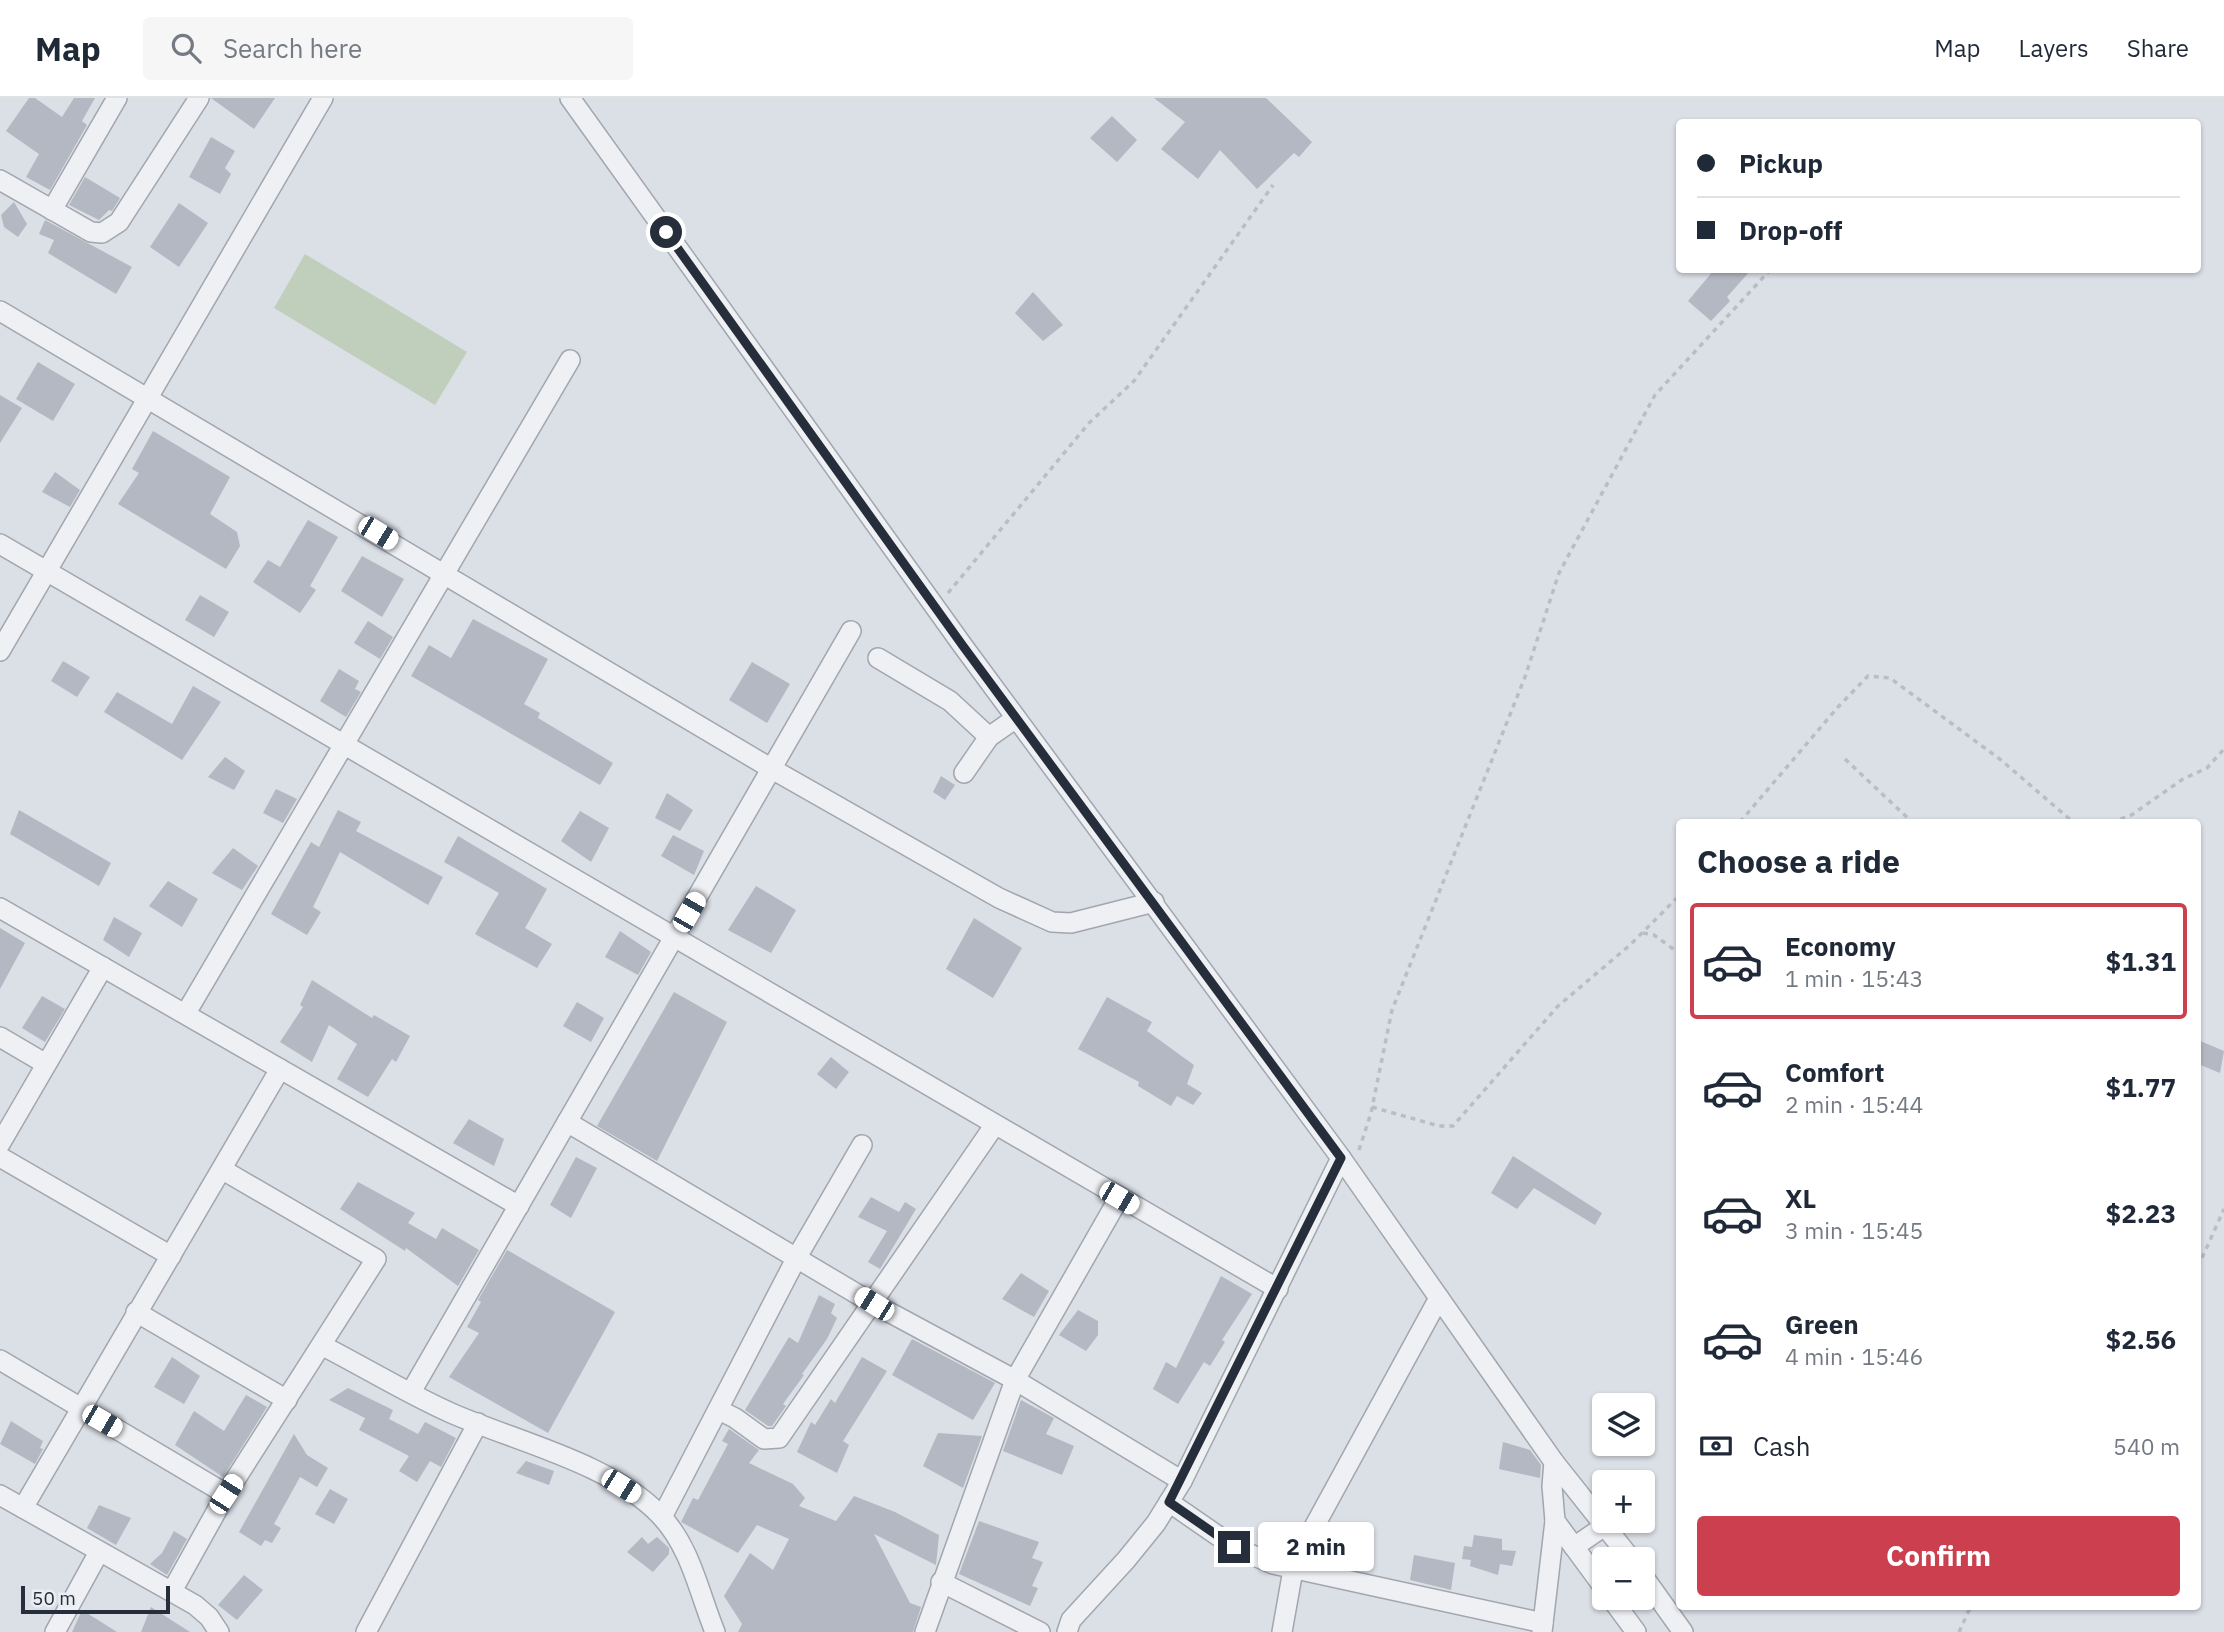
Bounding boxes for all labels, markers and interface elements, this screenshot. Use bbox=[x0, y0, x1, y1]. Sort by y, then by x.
search box bbox=[143, 17, 633, 80]
text: Map bbox=[35, 27, 101, 70]
icon: search bbox=[167, 29, 205, 67]
text: Search here bbox=[223, 31, 362, 65]
text: Map bbox=[1934, 32, 1981, 64]
text: Layers bbox=[2019, 32, 2089, 64]
text: Share bbox=[2127, 32, 2189, 64]
text: Pickup bbox=[1739, 146, 1823, 180]
text: Drop-off bbox=[1739, 213, 1842, 247]
route start bbox=[650, 216, 682, 248]
car bbox=[355, 513, 402, 553]
text: Choose a ride bbox=[1697, 840, 1900, 882]
car bbox=[670, 889, 709, 935]
text: Economy bbox=[1785, 929, 1896, 963]
icon: car bbox=[1701, 930, 1764, 993]
text: $1.31 bbox=[2106, 944, 2176, 978]
text: 1 min · 15:43 bbox=[1785, 963, 1923, 993]
text: Comfort bbox=[1785, 1055, 1884, 1089]
icon: car bbox=[1701, 1056, 1764, 1119]
text: $1.77 bbox=[2106, 1070, 2176, 1104]
text: 2 min · 15:44 bbox=[1785, 1089, 1923, 1119]
car bbox=[1096, 1178, 1143, 1218]
text: XL bbox=[1785, 1181, 1816, 1215]
icon: car bbox=[1701, 1182, 1764, 1245]
text: $2.23 bbox=[2106, 1196, 2176, 1230]
text: 3 min · 15:45 bbox=[1785, 1215, 1923, 1245]
car bbox=[851, 1284, 898, 1324]
text: Green bbox=[1785, 1307, 1859, 1341]
icon: car bbox=[1701, 1308, 1764, 1371]
text: $2.56 bbox=[2106, 1322, 2176, 1356]
text: 4 min · 15:46 bbox=[1785, 1341, 1923, 1371]
map controls bbox=[1592, 1393, 1655, 1610]
button: layers bbox=[1592, 1393, 1655, 1456]
car bbox=[79, 1401, 126, 1441]
icon: cash bbox=[1697, 1427, 1735, 1465]
text: Cash bbox=[1753, 1429, 1810, 1463]
text: 540 m bbox=[2113, 1431, 2180, 1461]
car bbox=[598, 1466, 645, 1506]
button: + bbox=[1592, 1470, 1655, 1533]
car bbox=[206, 1471, 247, 1517]
button: Confirm bbox=[1697, 1516, 2180, 1596]
callout: 2 min bbox=[1258, 1522, 1374, 1572]
route end bbox=[1218, 1531, 1250, 1563]
text: 2 min bbox=[1286, 1531, 1346, 1561]
button: − bbox=[1592, 1547, 1655, 1610]
scale bar bbox=[21, 1583, 170, 1615]
text: 50 m bbox=[32, 1586, 76, 1610]

